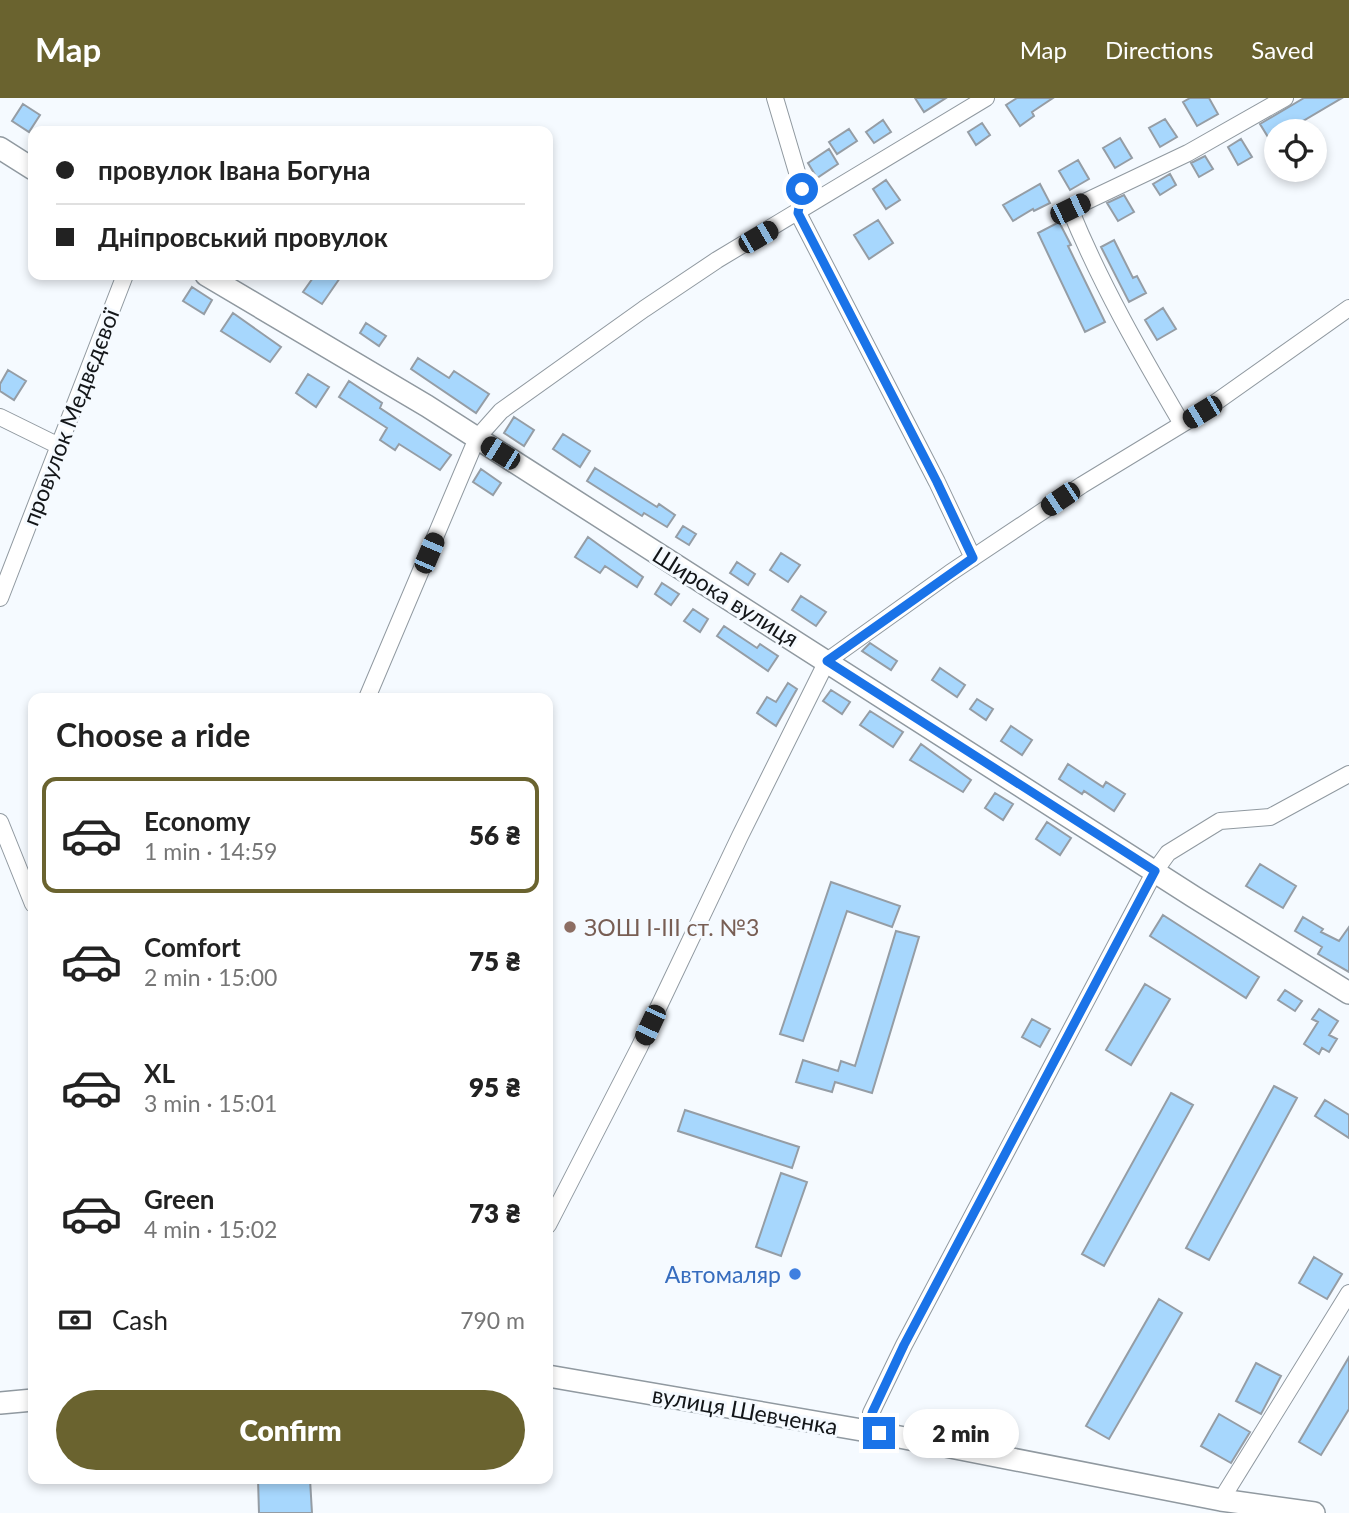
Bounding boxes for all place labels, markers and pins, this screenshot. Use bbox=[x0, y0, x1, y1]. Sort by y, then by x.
place label: ЗОШ І-ІІІ ст. №3 bbox=[584, 913, 759, 941]
marker: ЗОШ І-ІІІ ст. №3 bbox=[562, 919, 578, 935]
place label: Автомаляр bbox=[665, 1260, 781, 1288]
marker: Автомаляр bbox=[787, 1266, 803, 1282]

